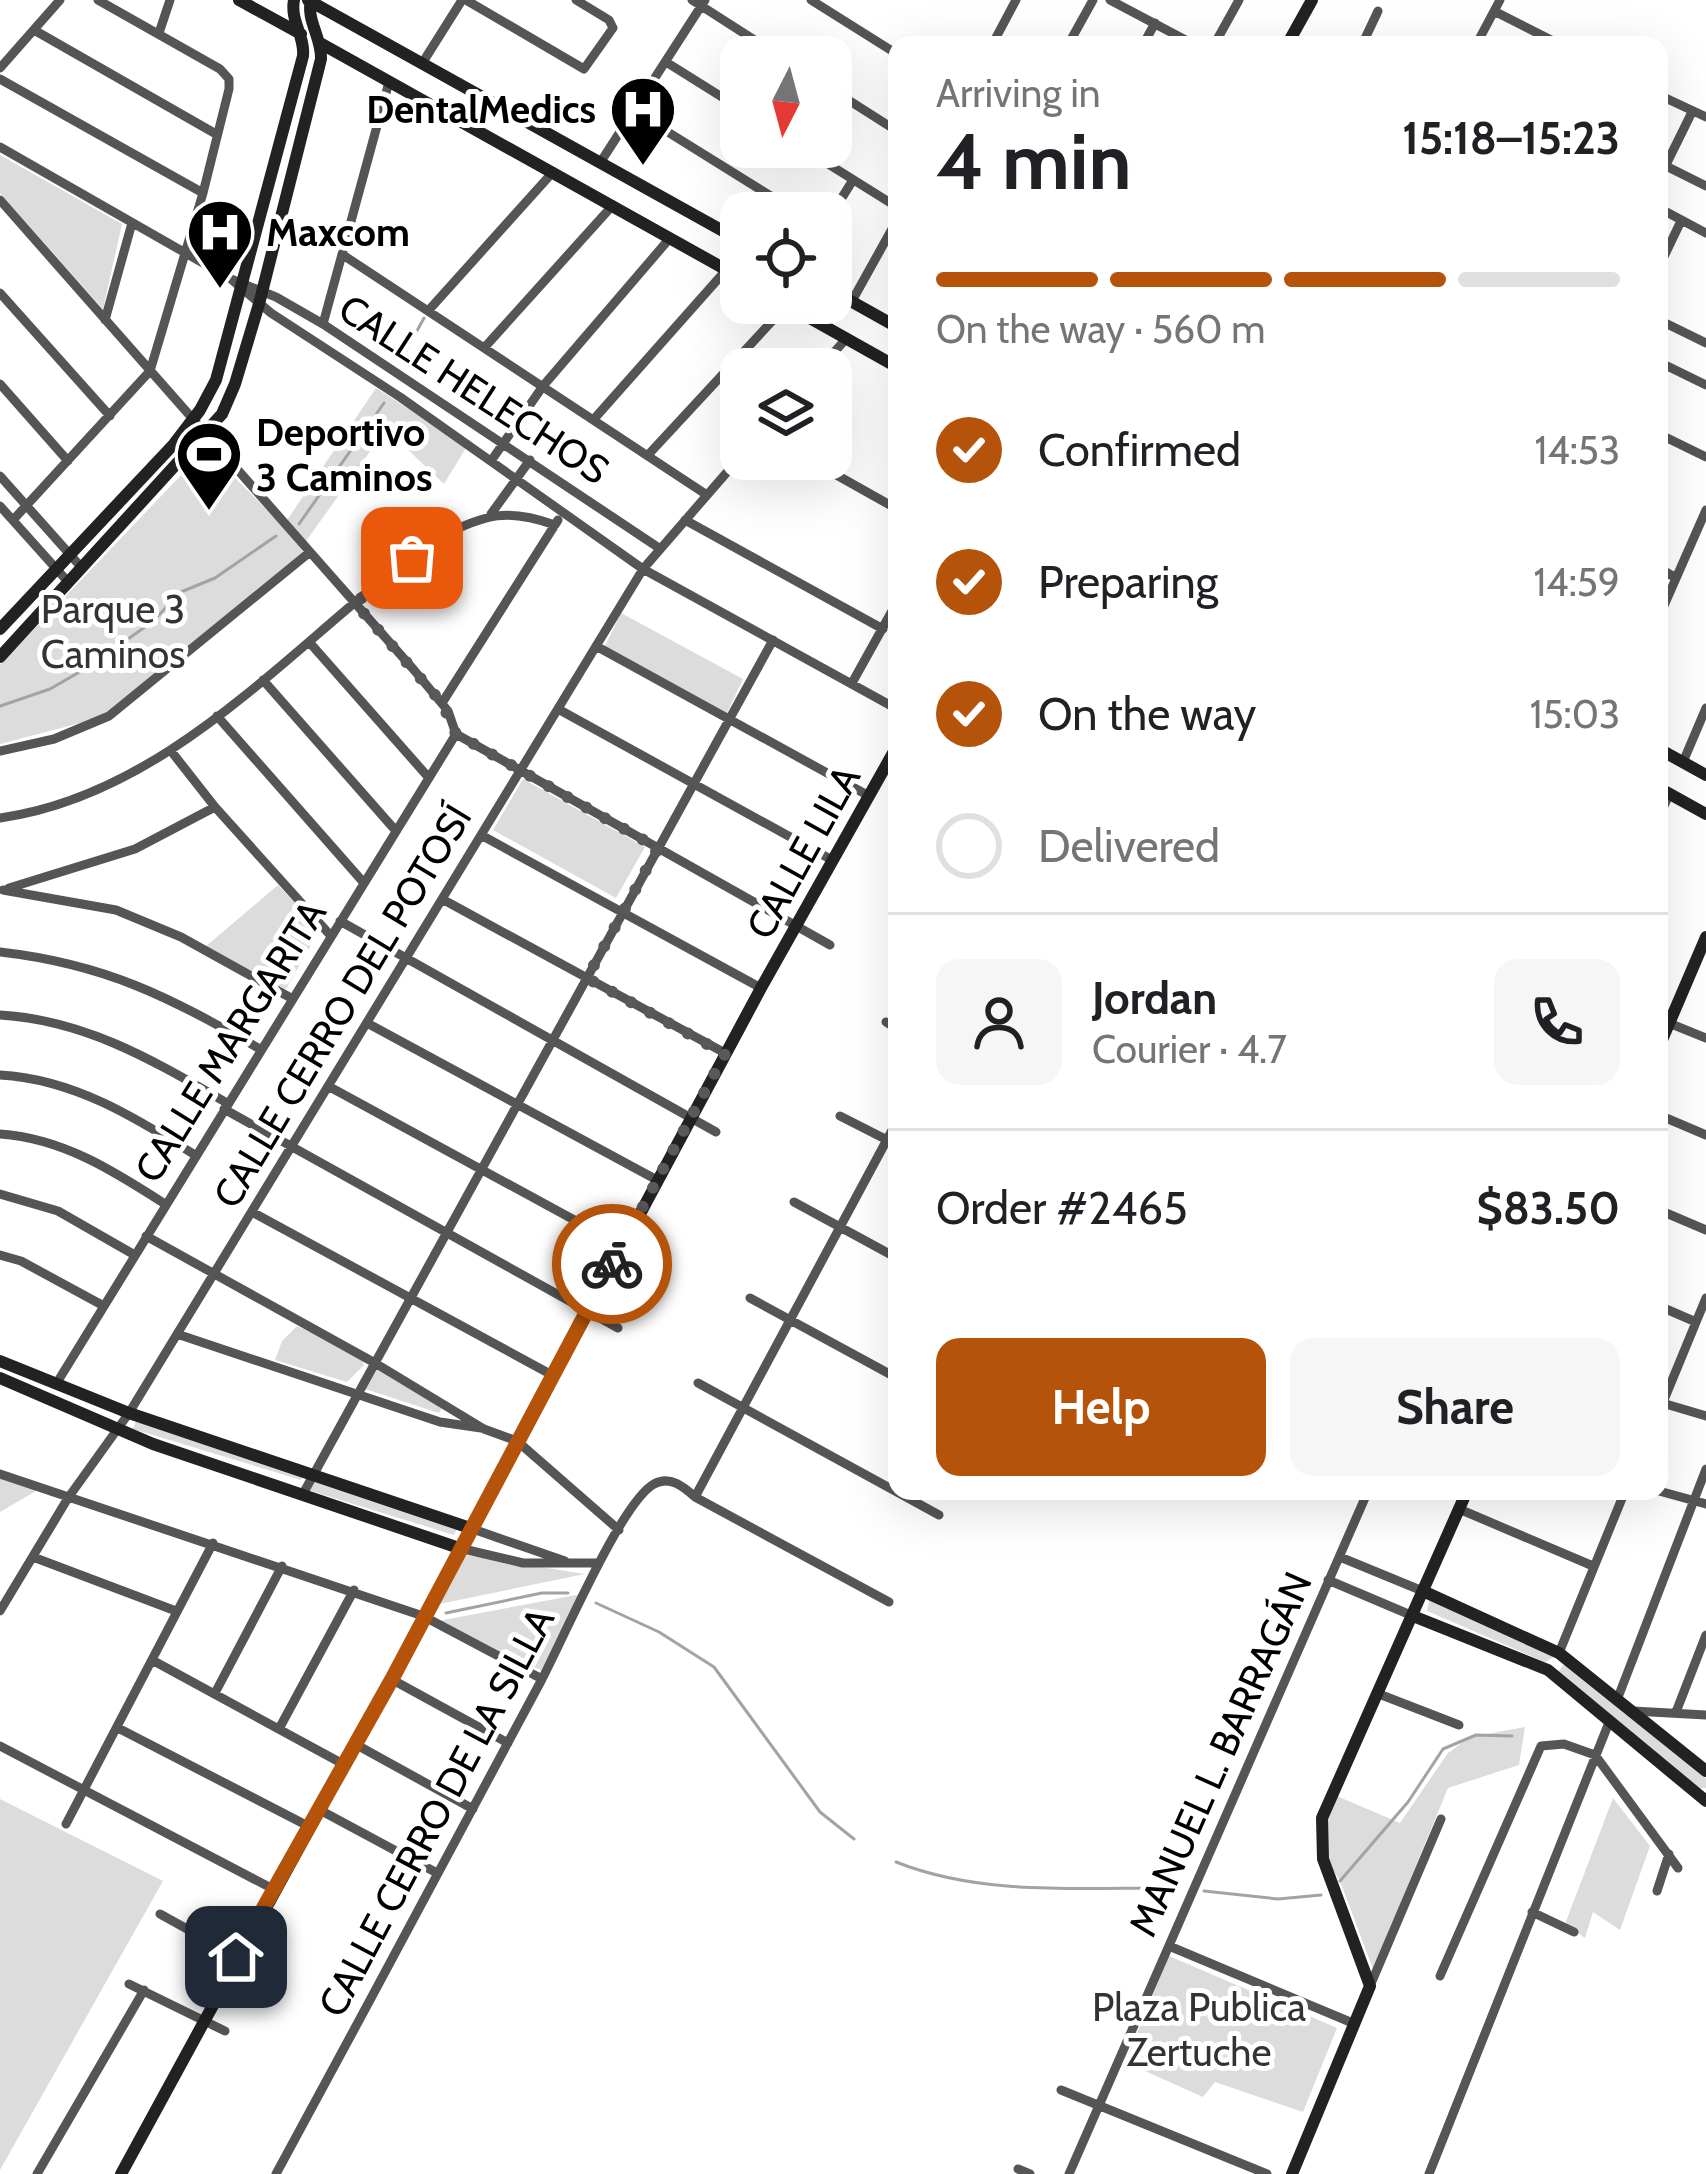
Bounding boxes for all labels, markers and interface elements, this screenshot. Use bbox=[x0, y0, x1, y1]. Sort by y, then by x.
north arrow bbox=[720, 36, 852, 168]
map controls bbox=[720, 36, 852, 480]
text: Arriving in bbox=[936, 69, 1100, 117]
hospital icon: DentalMedics bbox=[608, 74, 678, 168]
place label: DentalMedics bbox=[366, 85, 596, 133]
text: 15:18–15:23 bbox=[1402, 111, 1620, 165]
text: 4 min bbox=[936, 114, 1132, 209]
button: locate bbox=[720, 192, 852, 324]
hospital icon: Maxcom bbox=[185, 197, 255, 291]
place label: Maxcom bbox=[266, 208, 410, 256]
street label: CALLE HELECHOS bbox=[330, 284, 618, 494]
text: On the way · 560 m bbox=[936, 305, 1265, 353]
button: layers bbox=[720, 348, 852, 480]
place label: Deportivo 3 Caminos bbox=[256, 408, 432, 501]
icon: check bbox=[936, 417, 1002, 483]
sports icon: Deportivo 3 Caminos bbox=[174, 419, 244, 513]
text: Confirmed bbox=[1038, 423, 1241, 477]
text: 14:53 bbox=[1534, 426, 1620, 474]
pin bbox=[361, 507, 463, 609]
icon: bag bbox=[379, 525, 445, 591]
icon: check bbox=[936, 549, 1002, 615]
text: Preparing bbox=[1038, 555, 1218, 609]
text: 14:59 bbox=[1533, 558, 1620, 606]
park label: Parque 3 Caminos bbox=[41, 585, 185, 678]
icon: check bbox=[936, 681, 1002, 747]
text: On the way bbox=[1038, 687, 1256, 741]
text: 15:03 bbox=[1530, 690, 1620, 738]
street label: CALLE LILA bbox=[736, 757, 870, 947]
street label: CALLE CERRO DEL POTOSÍ bbox=[203, 796, 481, 1216]
text: Delivered bbox=[1038, 819, 1220, 873]
street label: CALLE MARGARITA bbox=[124, 891, 336, 1191]
button: person bbox=[936, 959, 1062, 1085]
button: phone bbox=[1494, 959, 1620, 1085]
text: Jordan bbox=[1092, 971, 1217, 1025]
text: Courier · 4.7 bbox=[1092, 1025, 1287, 1073]
text: Order #2465 bbox=[936, 1181, 1188, 1235]
text: $83.50 bbox=[1477, 1181, 1620, 1235]
courier bbox=[552, 1204, 672, 1324]
icon: bike bbox=[579, 1231, 645, 1297]
button: Help bbox=[936, 1338, 1266, 1476]
button: Share bbox=[1290, 1338, 1620, 1476]
street label: MANUEL L. BARRAGÁN bbox=[1118, 1565, 1322, 1943]
street label: CALLE CERRO DE LA SILLA bbox=[308, 1599, 564, 2025]
pin bbox=[185, 1906, 287, 2008]
icon: home bbox=[203, 1924, 269, 1990]
park label: Plaza Publica Zertuche bbox=[1092, 1983, 1306, 2076]

